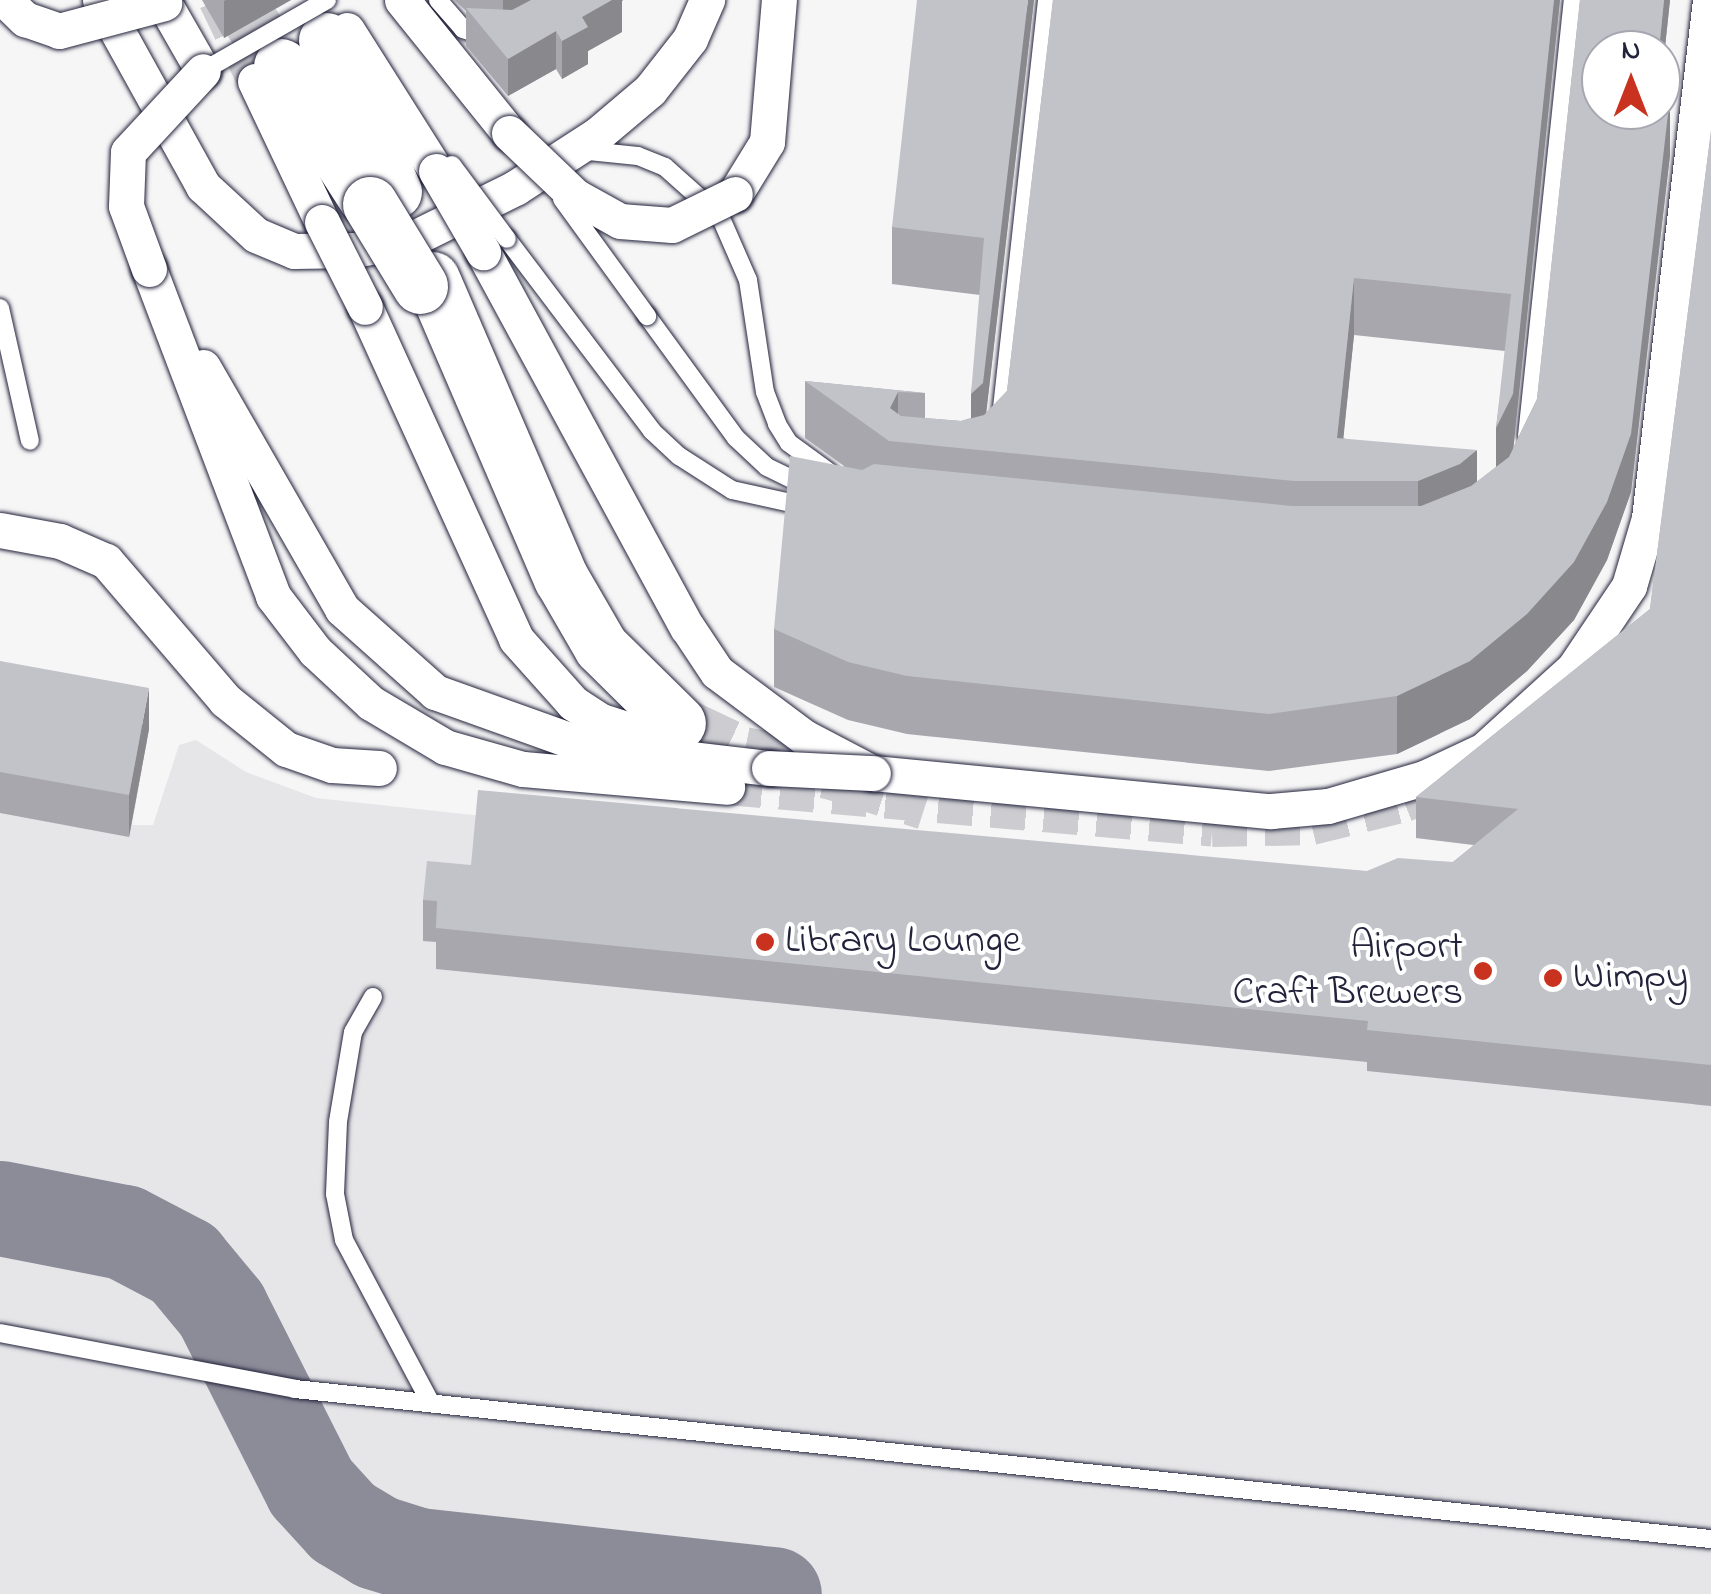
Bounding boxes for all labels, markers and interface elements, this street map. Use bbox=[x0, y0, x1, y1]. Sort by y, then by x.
north arrow bbox=[1581, 30, 1681, 130]
text: N bbox=[1622, 31, 1640, 72]
place label: Library Lounge bbox=[785, 918, 1021, 966]
place label: Airport Craft Brewers bbox=[1232, 924, 1463, 1018]
marker: Library Lounge bbox=[754, 931, 776, 953]
place label: Wimpy bbox=[1573, 954, 1688, 1002]
marker: Airport Craft Brewers bbox=[1472, 960, 1494, 982]
marker: Wimpy bbox=[1542, 967, 1564, 989]

